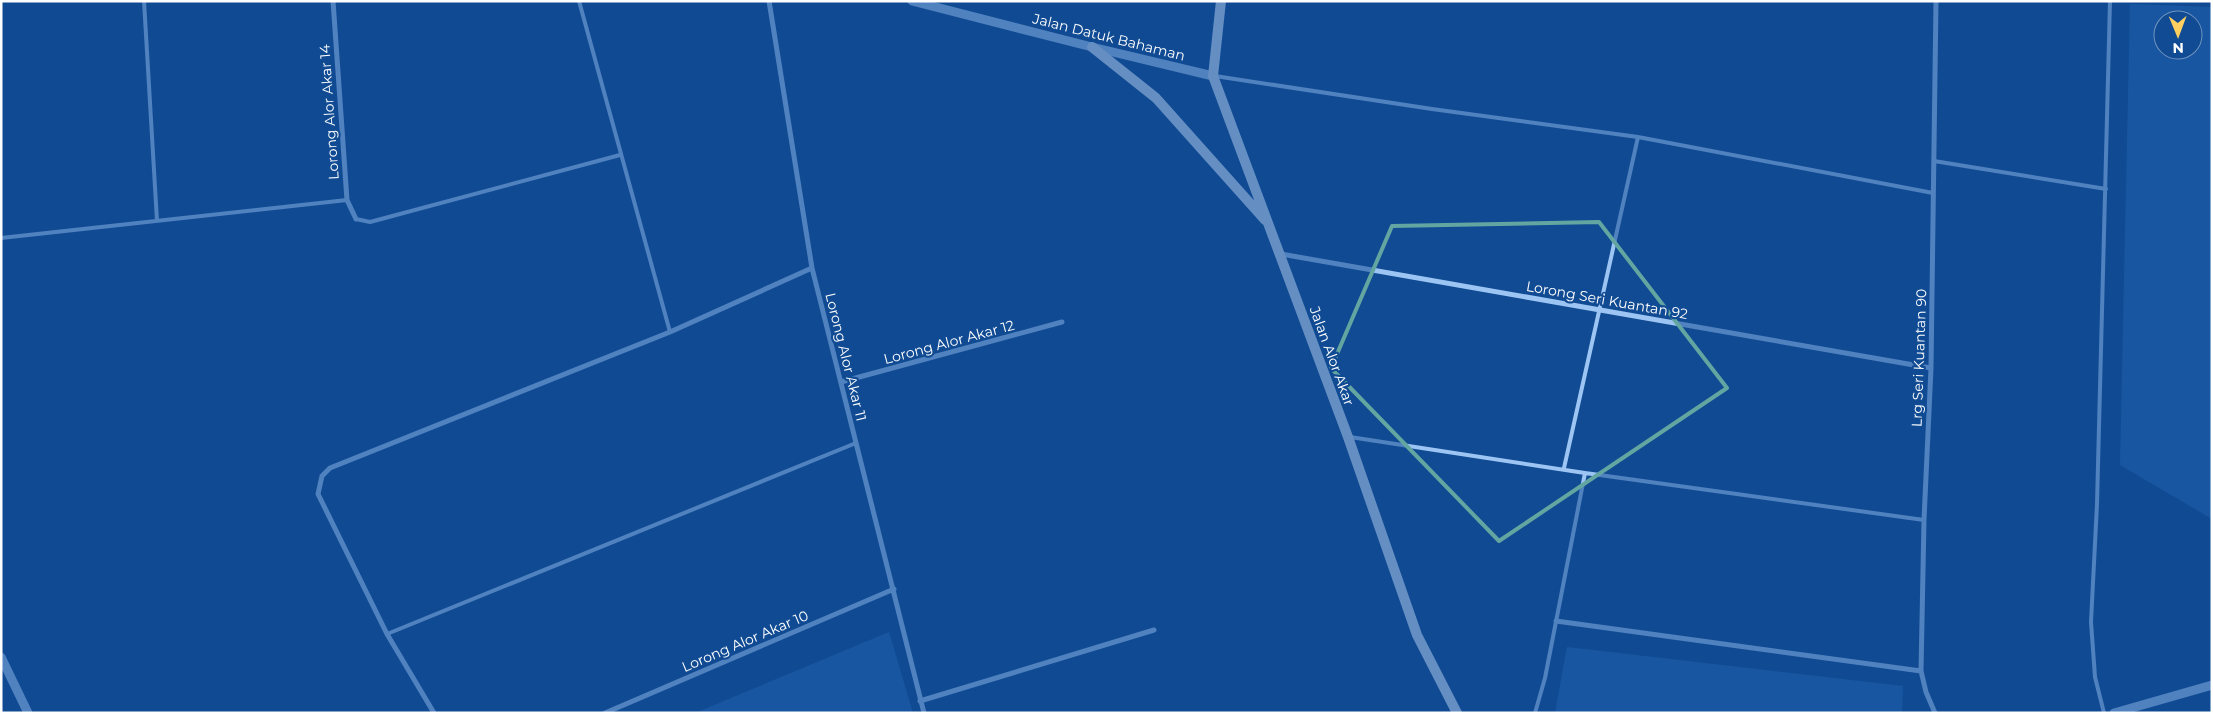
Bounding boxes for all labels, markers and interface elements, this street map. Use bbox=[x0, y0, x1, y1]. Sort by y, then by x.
street label: Jalan Datuk Bahaman bbox=[1030, 9, 1187, 65]
north arrow bbox=[2153, 10, 2203, 60]
text: N bbox=[2172, 39, 2184, 57]
street label: Lorong Alor Akar 14 bbox=[315, 43, 343, 180]
street label: Lorong Seri Kuantan 92 bbox=[1525, 277, 1689, 323]
street label: Lrg Seri Kuantan 90 bbox=[1908, 289, 1930, 427]
street label: Lorong Alor Akar 11 bbox=[821, 291, 871, 423]
street label: Jalan Alor Akar bbox=[1305, 303, 1358, 409]
street label: Lorong Alor Akar 12 bbox=[882, 316, 1016, 368]
street label: Lorong Alor Akar 10 bbox=[679, 606, 811, 676]

